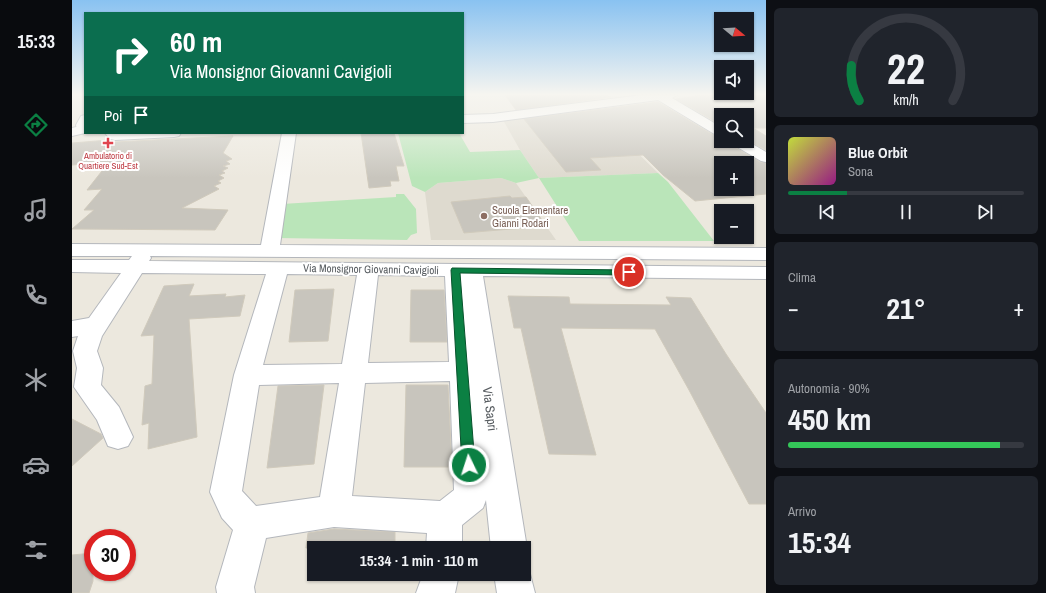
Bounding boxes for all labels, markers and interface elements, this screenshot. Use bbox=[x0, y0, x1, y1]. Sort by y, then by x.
north arrow bbox=[714, 12, 754, 52]
map controls bbox=[714, 12, 754, 244]
text: 60 m bbox=[170, 23, 222, 61]
icon: right bbox=[104, 28, 156, 80]
text: 15:33 bbox=[17, 29, 55, 54]
text: 22 bbox=[887, 40, 925, 96]
text: Via Monsignor Giovanni Cavigioli bbox=[170, 59, 392, 84]
button: sound bbox=[714, 60, 754, 100]
text: km/h bbox=[893, 89, 919, 108]
icon: arrive bbox=[130, 104, 152, 126]
text: Poi bbox=[104, 105, 122, 126]
button: search bbox=[714, 108, 754, 148]
icon: directions bbox=[22, 111, 50, 139]
marker: Ambulatorio di Quartiere Sud-Est bbox=[102, 137, 114, 149]
text: Blue Orbit bbox=[848, 142, 907, 163]
place label: Ambulatorio di Quartiere Sud-Est bbox=[78, 150, 138, 172]
button: + bbox=[714, 156, 754, 196]
text: Sona bbox=[848, 163, 873, 180]
icon: music bbox=[22, 196, 50, 224]
icon: previous bbox=[816, 201, 838, 223]
icon: pause bbox=[895, 201, 917, 223]
icon: next bbox=[974, 201, 996, 223]
place label: Scuola Elementare Gianni Rodari bbox=[492, 203, 568, 230]
button: − bbox=[714, 204, 754, 244]
marker: Scuola Elementare Gianni Rodari bbox=[479, 211, 489, 221]
pin bbox=[612, 255, 646, 289]
street label: Via Monsignor Giovanni Cavigioli bbox=[303, 261, 439, 277]
icon: arrive bbox=[618, 261, 640, 283]
text: Clima bbox=[788, 269, 816, 286]
icon: phone bbox=[22, 281, 50, 309]
text: 21° bbox=[886, 288, 926, 328]
text: − bbox=[788, 293, 799, 323]
text: + bbox=[1013, 293, 1024, 323]
icon: climate bbox=[22, 366, 50, 394]
text: Autonomia · 90% bbox=[788, 380, 870, 397]
street label: Via Sapri bbox=[479, 386, 501, 432]
text: 450 km bbox=[788, 399, 871, 439]
position arrow bbox=[448, 444, 490, 486]
icon: car bbox=[22, 451, 50, 479]
text: Arrivo bbox=[788, 503, 816, 520]
text: 15:34 bbox=[788, 522, 851, 562]
speed limit sign: 30 bbox=[84, 529, 136, 581]
icon: filters bbox=[22, 536, 50, 564]
text: 15:34 · 1 min · 110 m bbox=[360, 550, 478, 571]

